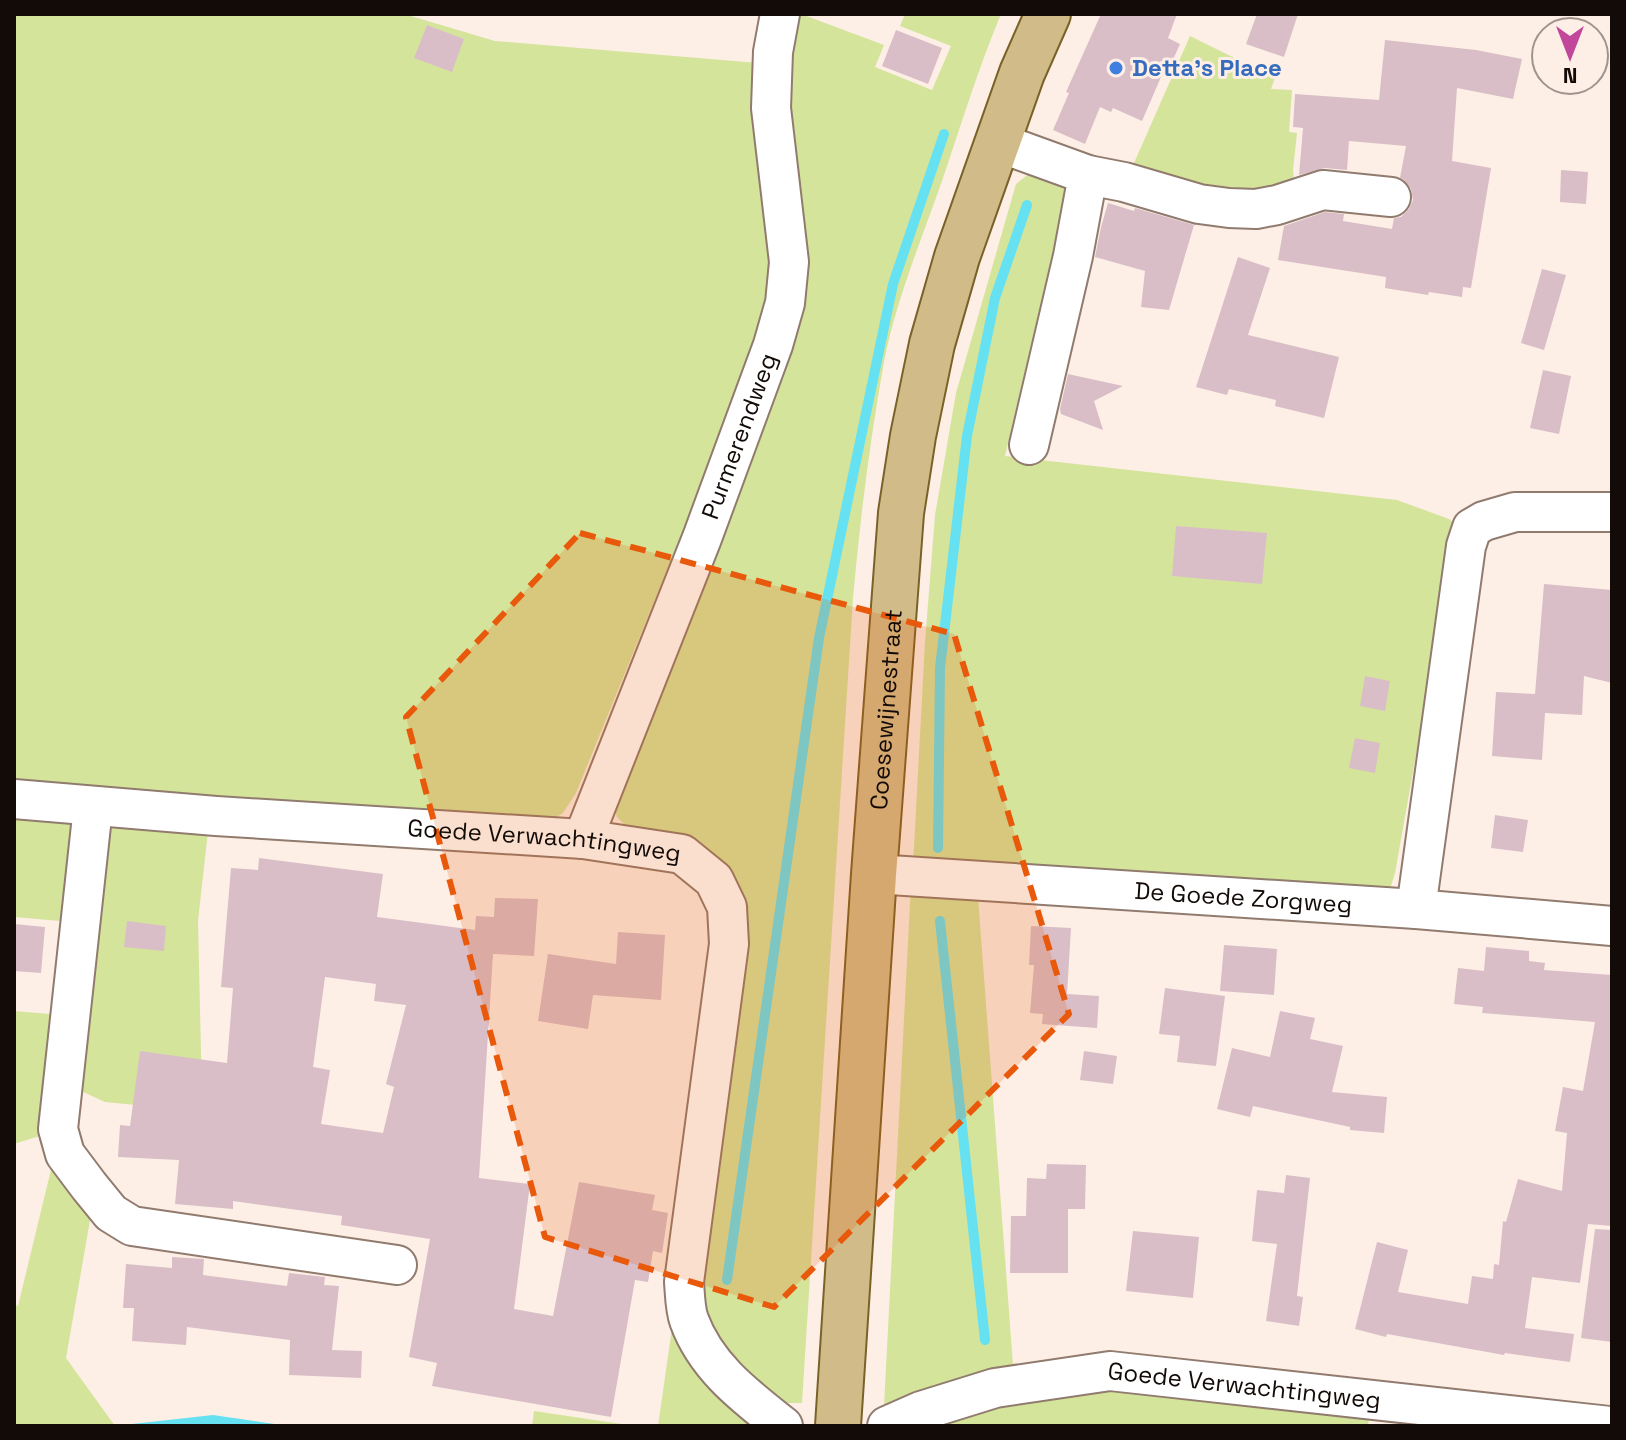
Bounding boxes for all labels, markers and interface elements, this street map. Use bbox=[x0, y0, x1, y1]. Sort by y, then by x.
north arrow bbox=[1530, 16, 1610, 96]
place label: Detta's Place bbox=[1132, 52, 1282, 83]
marker: Detta's Place bbox=[1107, 59, 1125, 77]
text: N bbox=[1563, 62, 1577, 90]
street label: Purmerendweg bbox=[694, 349, 784, 524]
street label: Coesewijnestraat bbox=[863, 608, 909, 811]
street label: Goede Verwachtingweg bbox=[407, 812, 683, 869]
street label: De Goede Zorgweg bbox=[1133, 875, 1353, 920]
street label: Goede Verwachtingweg bbox=[1106, 1355, 1383, 1416]

